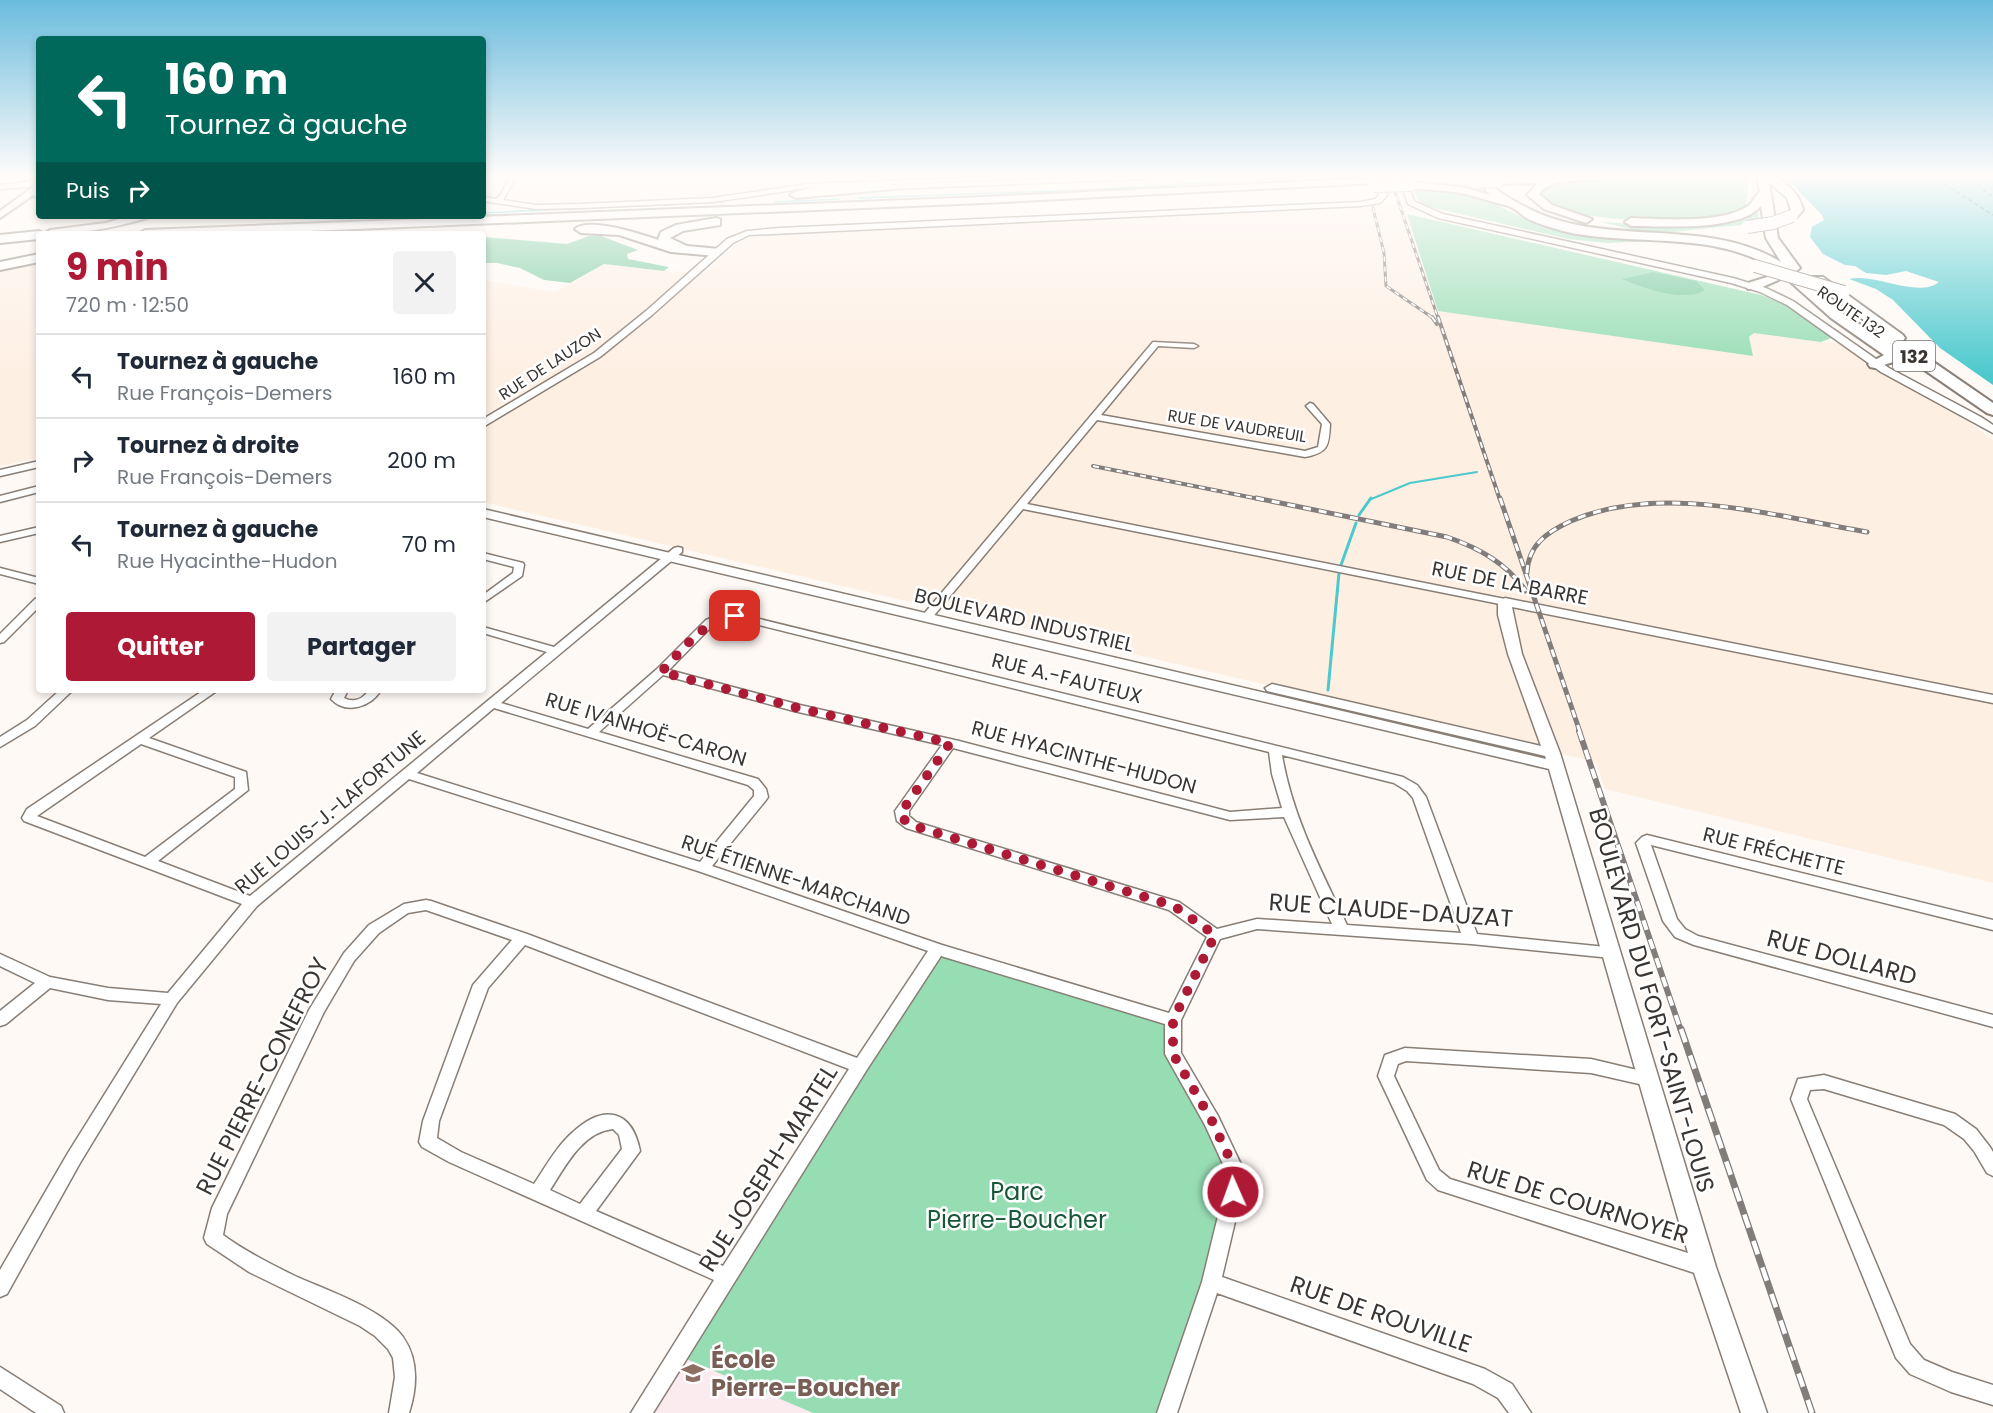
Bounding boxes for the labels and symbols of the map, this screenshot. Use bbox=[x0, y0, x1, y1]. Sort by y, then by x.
street label: ROUTE 132 bbox=[1812, 280, 1890, 344]
street label: RUE DE LAUZON bbox=[494, 322, 606, 406]
road number: 132 bbox=[1893, 341, 1935, 371]
street label: RUE DE VAUDREUIL bbox=[1166, 404, 1308, 448]
street label: RUE DE LA BARRE bbox=[1429, 554, 1591, 612]
street label: BOULEVARD INDUSTRIEL bbox=[912, 581, 1137, 659]
pin bbox=[709, 590, 760, 641]
street label: RUE A.-FAUTEUX bbox=[989, 646, 1145, 710]
street label: RUE IVANHOË-CARON bbox=[542, 685, 750, 773]
street label: RUE HYACINTHE-HUDON bbox=[968, 713, 1200, 801]
street label: RUE LOUIS-J.-LAFORTUNE bbox=[229, 724, 431, 900]
street label: BOULEVARD DU FORT-SAINT-LOUIS bbox=[1581, 804, 1723, 1196]
street label: RUE FRÉCHETTE bbox=[1700, 820, 1848, 882]
street label: RUE ÉTIENNE-MARCHAND bbox=[678, 828, 914, 932]
street label: RUE CLAUDE-DAUZAT bbox=[1268, 885, 1514, 935]
street label: RUE DOLLARD bbox=[1763, 921, 1921, 993]
street label: RUE PIERRE-CONEFROY bbox=[188, 952, 336, 1200]
street label: RUE JOSEPH-MARTEL bbox=[691, 1058, 845, 1278]
street label: RUE DE COURNOYER bbox=[1463, 1153, 1693, 1251]
position arrow bbox=[1201, 1160, 1265, 1224]
park label: Parc Pierre-Boucher bbox=[927, 1175, 1107, 1236]
street label: RUE DE ROUVILLE bbox=[1286, 1267, 1476, 1361]
place label: École Pierre-Boucher bbox=[711, 1343, 900, 1404]
school or university icon: École Pierre-Boucher bbox=[680, 1360, 706, 1386]

